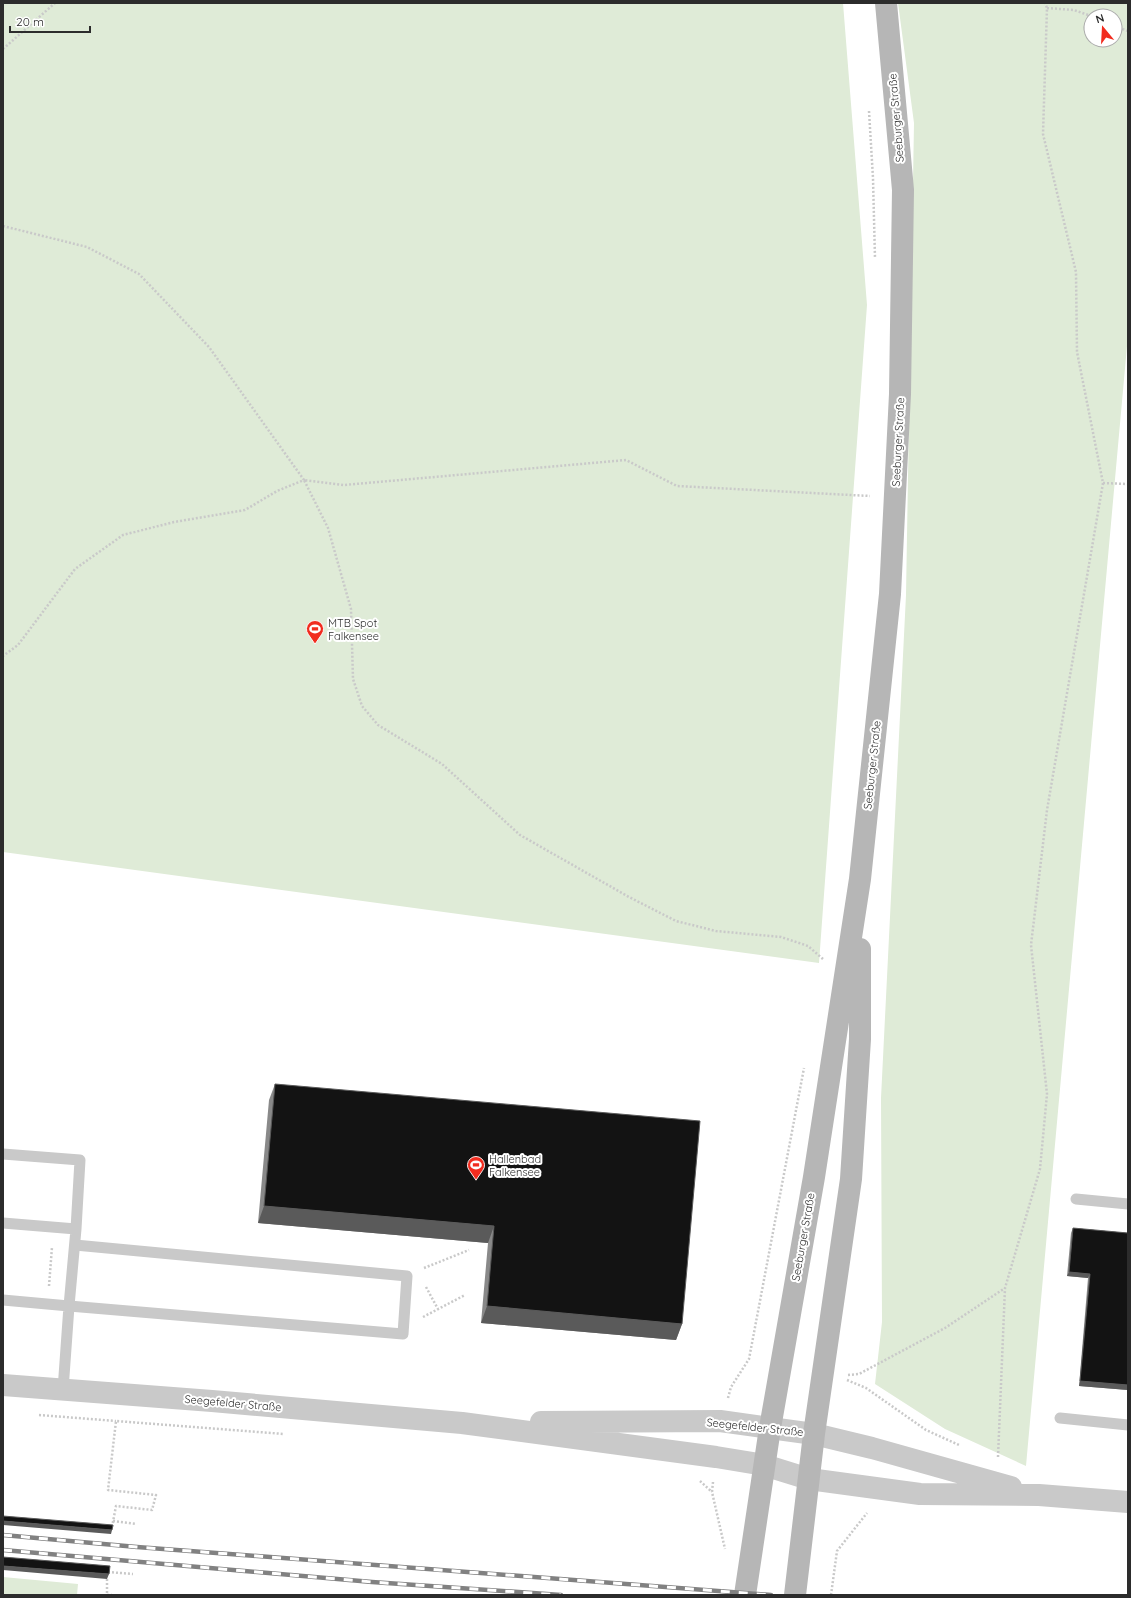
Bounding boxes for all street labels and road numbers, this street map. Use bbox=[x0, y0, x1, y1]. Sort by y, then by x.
street label: Seeburger Straße bbox=[885, 73, 907, 163]
street label: Seeburger Straße bbox=[889, 397, 907, 487]
street label: Seeburger Straße bbox=[860, 720, 884, 810]
street label: Seeburger Straße bbox=[788, 1192, 818, 1282]
street label: Seegefelder Straße bbox=[184, 1392, 282, 1414]
street label: Seegefelder Straße bbox=[706, 1415, 804, 1439]

